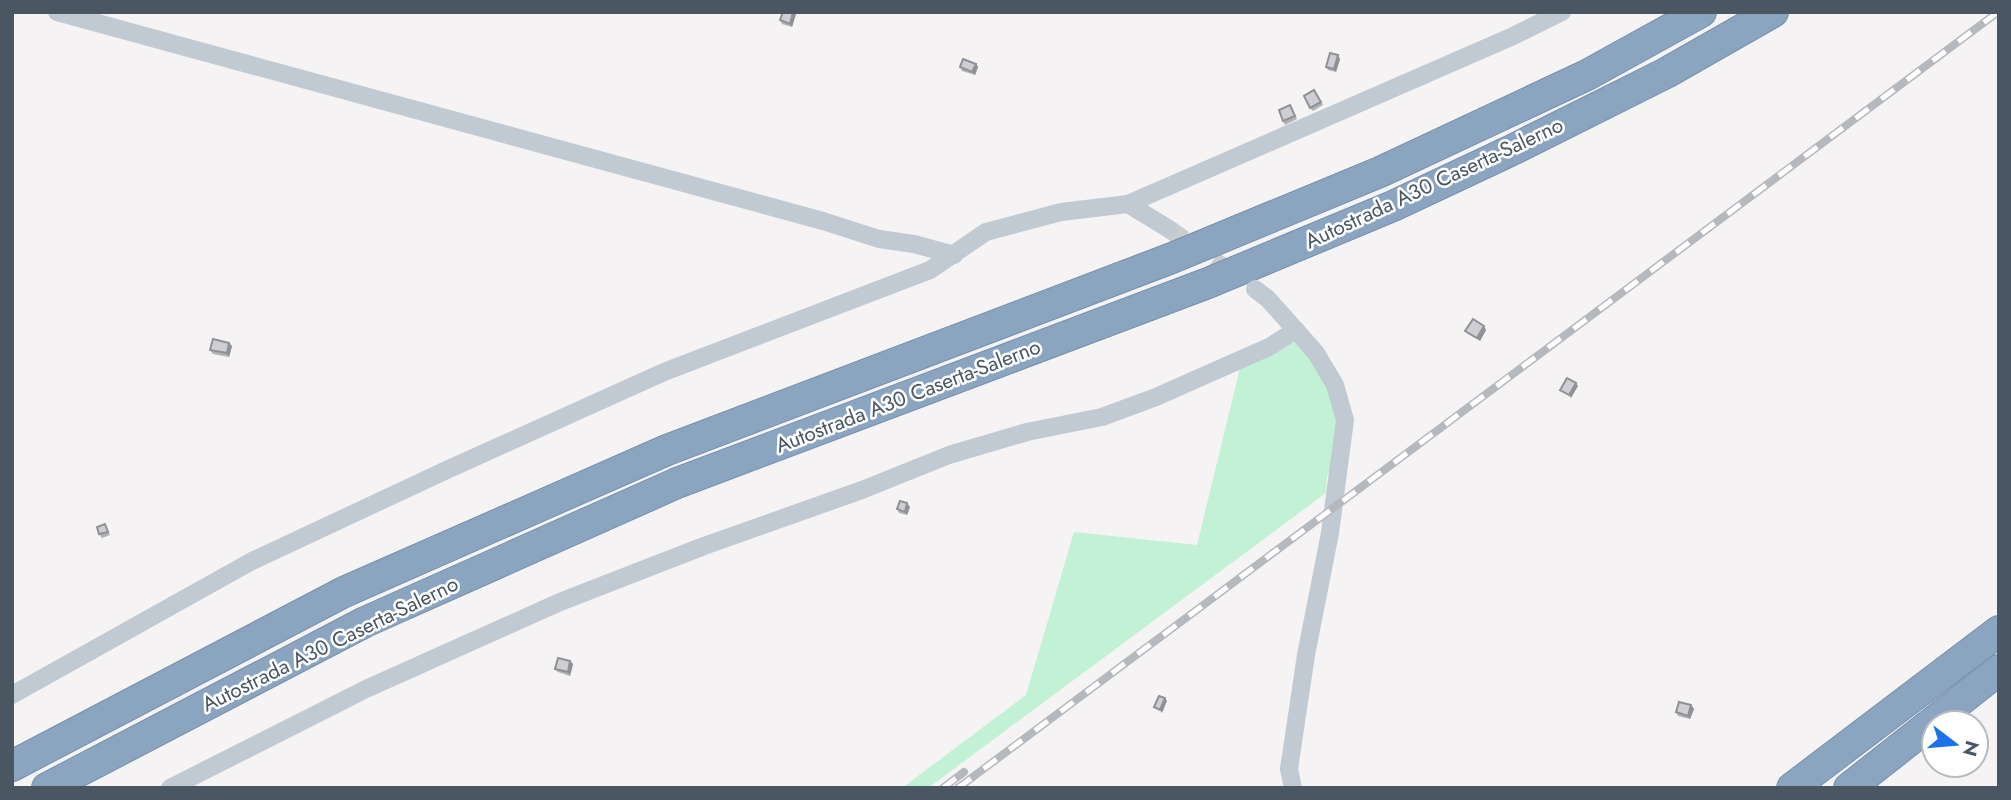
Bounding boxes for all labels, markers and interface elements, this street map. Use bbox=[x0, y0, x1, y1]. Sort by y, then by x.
street label: Autostrada A30 Caserta-Salerno bbox=[1300, 110, 1568, 256]
street label: Autostrada A30 Caserta-Salerno bbox=[771, 331, 1045, 461]
street label: Autostrada A30 Caserta-Salerno bbox=[197, 569, 463, 719]
north arrow bbox=[1920, 709, 1990, 779]
text: N bbox=[1956, 738, 1986, 760]

